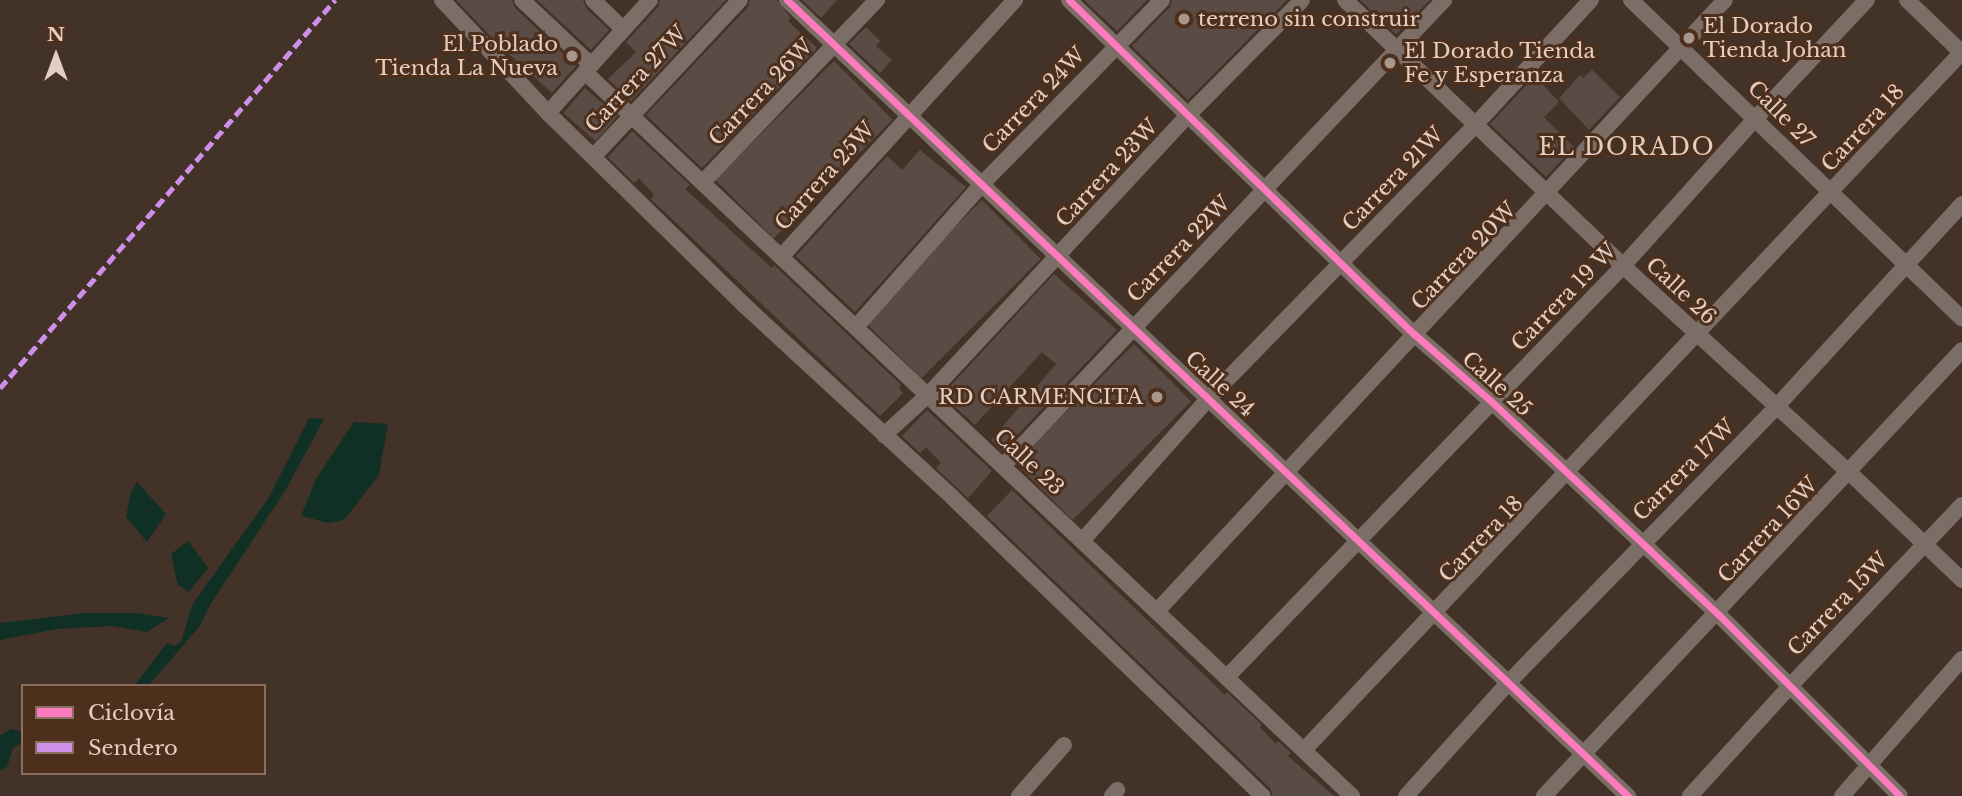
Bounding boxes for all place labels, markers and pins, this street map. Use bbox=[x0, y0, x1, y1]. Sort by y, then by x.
place label: terreno sin construir bbox=[1198, 6, 1419, 32]
marker: terreno sin construir bbox=[1176, 11, 1192, 27]
place label: El Dorado Tienda Johan bbox=[1703, 13, 1847, 63]
marker: El Dorado Tienda Johan bbox=[1681, 30, 1697, 46]
place label: El Poblado Tienda La Nueva bbox=[375, 31, 558, 81]
place label: El Dorado Tienda Fe y Esperanza bbox=[1404, 38, 1596, 88]
marker: El Poblado Tienda La Nueva bbox=[564, 48, 580, 64]
marker: El Dorado Tienda Fe y Esperanza bbox=[1382, 55, 1398, 71]
place label: RD CARMENCITA bbox=[938, 384, 1143, 410]
marker: RD CARMENCITA bbox=[1149, 389, 1165, 405]

